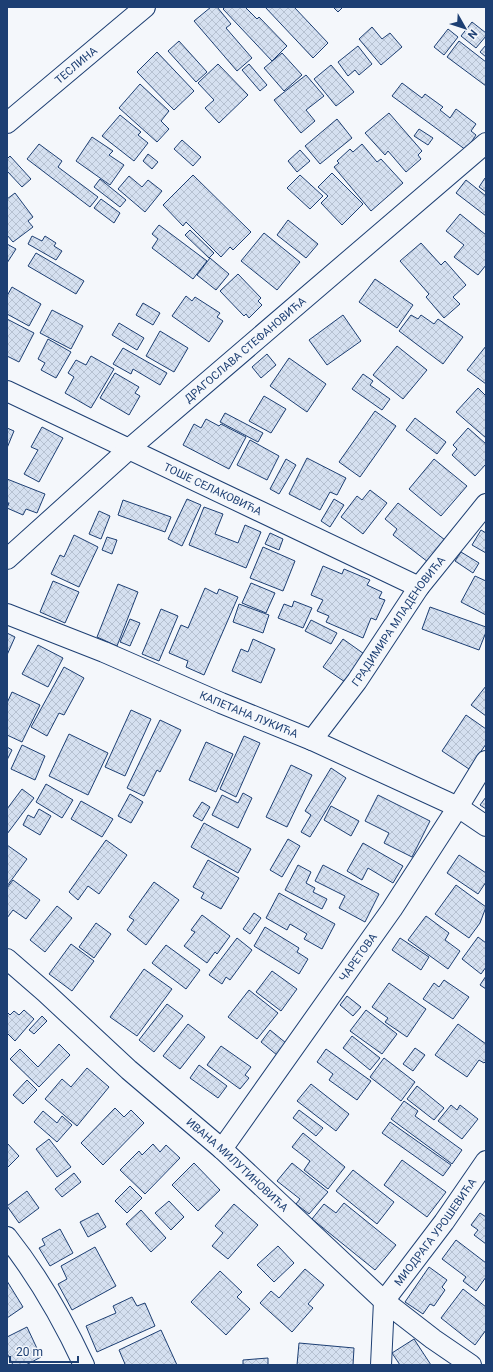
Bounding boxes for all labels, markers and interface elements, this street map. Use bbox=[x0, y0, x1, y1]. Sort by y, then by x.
north arrow bbox=[445, 8, 485, 48]
text: N bbox=[465, 27, 480, 41]
street label: ТЕСЛИНА bbox=[52, 43, 100, 86]
street label: ДРАГОСЛАВА СТЕФАНОВИЋА bbox=[182, 293, 309, 405]
street label: ТОШЕ СЕЛАКОВИЋА bbox=[162, 460, 265, 518]
street label: ГРАДИМИРА МЛАДЕНОВИЋА bbox=[349, 553, 448, 689]
street label: КАПЕТАНА ЛУКИЋА bbox=[198, 688, 301, 741]
street label: ЧАРЕТОВА bbox=[336, 930, 380, 984]
street label: ИВАНА МИЛУТИНОВИЋА bbox=[184, 1115, 292, 1215]
street label: МИОДРАГА УРОШЕВИЋА bbox=[391, 1175, 479, 1288]
scale bar bbox=[10, 1338, 78, 1364]
text: 20 m bbox=[16, 1345, 43, 1359]

